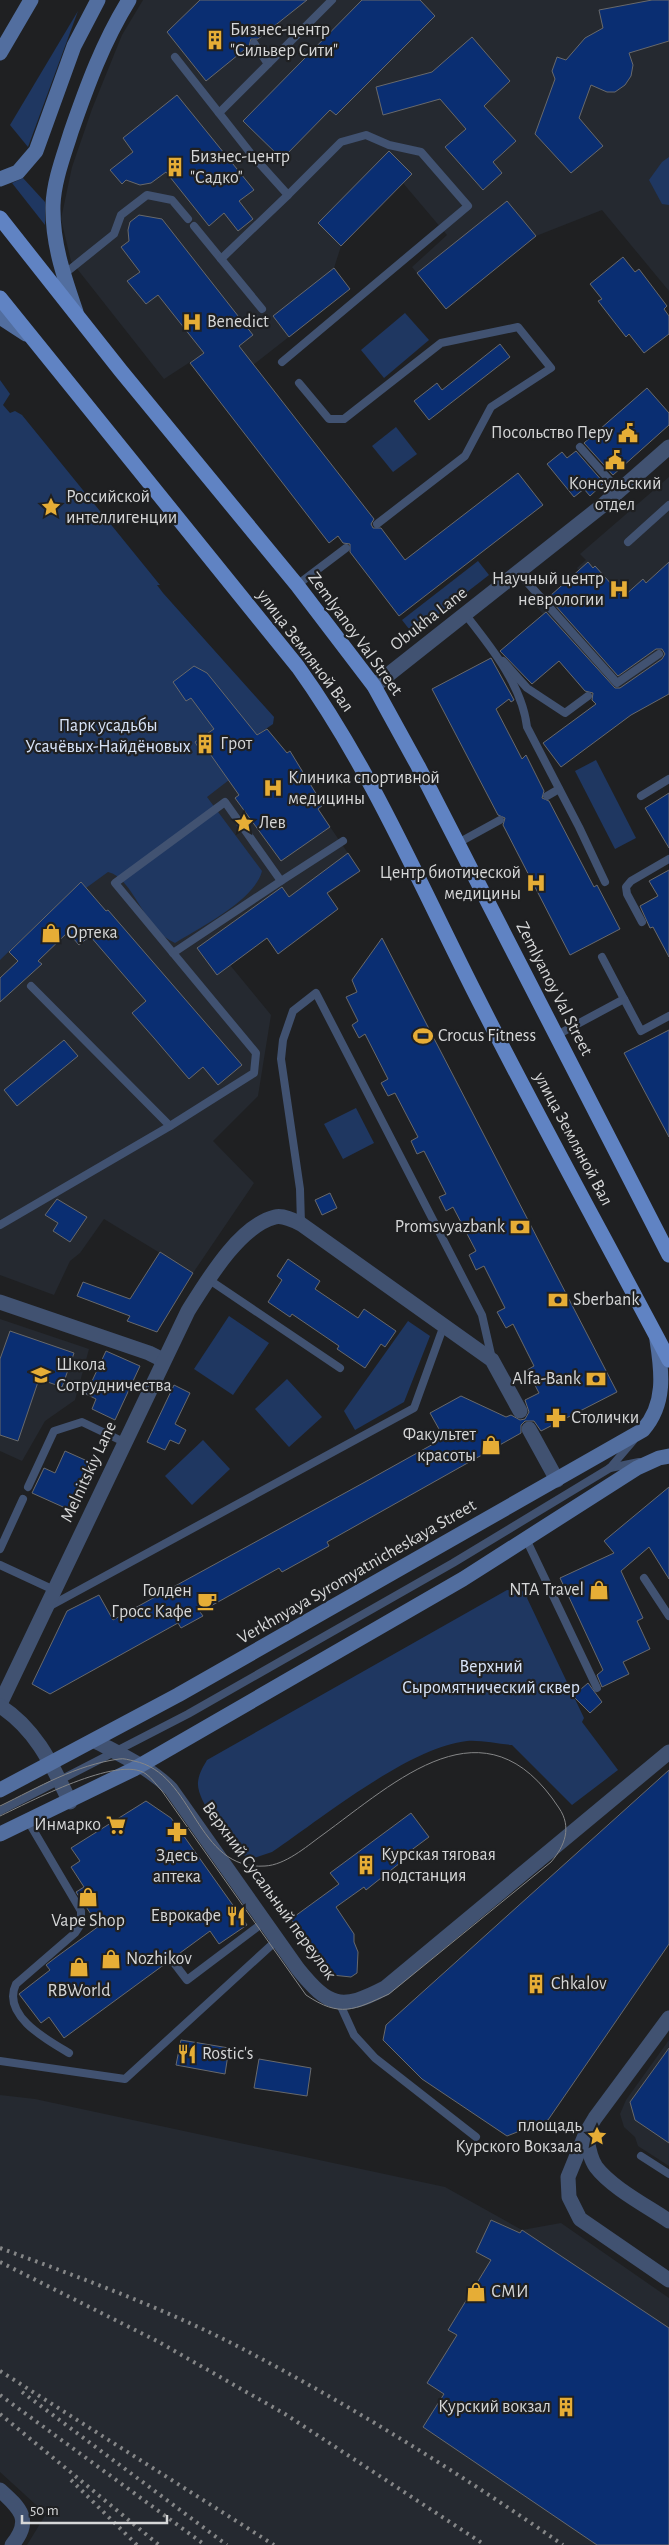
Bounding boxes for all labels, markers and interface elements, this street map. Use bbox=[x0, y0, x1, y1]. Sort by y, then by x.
place label: Бизнес-центр "Сильвер Сити" bbox=[230, 21, 338, 60]
building icon: Бизнес-центр "Сильвер Сити" bbox=[204, 29, 226, 51]
place label: Бизнес-центр "Садко" bbox=[190, 148, 290, 187]
building icon: Бизнес-центр "Садко" bbox=[164, 156, 186, 178]
hospital icon: Benedict bbox=[181, 311, 203, 333]
place label: Benedict bbox=[207, 313, 269, 331]
public building icon: Посольство Перу bbox=[617, 422, 639, 444]
place label: Посольство Перу bbox=[491, 424, 613, 442]
public building icon: Консульский отдел bbox=[604, 449, 626, 471]
place label: Консульский отдел bbox=[569, 475, 661, 514]
place label: Российской интеллигенции bbox=[66, 488, 177, 527]
place icon: Российской интеллигенции bbox=[40, 496, 62, 518]
street label: Zemlyanoy Val Street bbox=[304, 569, 406, 699]
place label: Научный центр неврологии bbox=[492, 570, 604, 609]
hospital icon: Научный центр неврологии bbox=[608, 578, 630, 600]
street label: Obukha Lane bbox=[387, 584, 471, 654]
street label: улица Земляной Вал bbox=[253, 586, 357, 716]
park label: Парк усадьбы Усачёвых-Найдёновых bbox=[25, 716, 191, 756]
building icon: Грот bbox=[194, 733, 216, 755]
place label: Грот bbox=[220, 735, 253, 753]
place label: Клиника спортивной медицины bbox=[288, 769, 440, 808]
hospital icon: Клиника спортивной медицины bbox=[262, 777, 284, 799]
place icon: Лев bbox=[233, 812, 255, 834]
place label: Лев bbox=[259, 814, 286, 832]
place label: Центр биотической медицины bbox=[380, 863, 521, 903]
hospital icon: Центр биотической медицины bbox=[525, 872, 547, 894]
street label: Zemlyanoy Val Street bbox=[512, 919, 596, 1059]
shop icon: Ортека bbox=[40, 922, 62, 944]
place label: Ортека bbox=[66, 924, 118, 942]
sports icon: Crocus Fitness bbox=[412, 1025, 434, 1047]
place label: Crocus Fitness bbox=[438, 1027, 536, 1045]
street label: улица Земляной Вал bbox=[530, 1068, 616, 1209]
bank icon: Promsvyazbank bbox=[509, 1216, 531, 1238]
place label: Promsvyazbank bbox=[395, 1218, 506, 1236]
bank icon: Sberbank bbox=[547, 1289, 569, 1311]
place label: Sberbank bbox=[573, 1291, 640, 1309]
place label: Школа Сотрудничества bbox=[56, 1356, 172, 1395]
school or university icon: Школа Сотрудничества bbox=[30, 1364, 52, 1386]
bank icon: Alfa-Bank bbox=[585, 1368, 607, 1390]
place label: Alfa-Bank bbox=[512, 1370, 582, 1388]
pharmacy icon: Столички bbox=[545, 1407, 567, 1429]
place label: Столички bbox=[571, 1409, 639, 1427]
street label: Melnitskiy Lane bbox=[58, 1419, 120, 1525]
place label: Факультет красоты bbox=[403, 1426, 477, 1465]
shop icon: Факультет красоты bbox=[480, 1434, 502, 1456]
street label: Verkhnyaya Syromyatnicheskaya Street bbox=[235, 1496, 479, 1648]
shop icon: NTA Travel bbox=[588, 1579, 610, 1601]
place label: NTA Travel bbox=[509, 1581, 584, 1599]
place label: Голден Гросс Кафе bbox=[111, 1582, 192, 1621]
cafe icon: Голден Гросс Кафе bbox=[196, 1590, 218, 1612]
park label: Верхний Сыромятнический сквер bbox=[402, 1658, 580, 1697]
street label: Верхний Сусальный переулок bbox=[198, 1799, 340, 1984]
supermarket icon: Инмарко bbox=[105, 1814, 127, 1836]
place label: Инмарко bbox=[34, 1816, 101, 1834]
pharmacy icon: Здесь аптека bbox=[166, 1821, 188, 1843]
place label: Курская тяговая подстанция bbox=[381, 1846, 496, 1885]
place label: Здесь аптека bbox=[153, 1847, 201, 1886]
building icon: Курская тяговая подстанция bbox=[355, 1854, 377, 1876]
shop icon: Vape Shop bbox=[77, 1886, 99, 1908]
restaurant icon: Еврокафе bbox=[225, 1905, 247, 1927]
place label: Еврокафе bbox=[150, 1907, 221, 1925]
place label: Vape Shop bbox=[51, 1912, 125, 1930]
shop icon: Nozhikov bbox=[100, 1948, 122, 1970]
place label: Nozhikov bbox=[126, 1950, 192, 1968]
shop icon: RBWorld bbox=[68, 1956, 90, 1978]
building icon: Chkalov bbox=[525, 1973, 547, 1995]
place label: Chkalov bbox=[551, 1975, 607, 1993]
place label: RBWorld bbox=[47, 1982, 111, 2000]
restaurant icon: Rostic's bbox=[176, 2043, 198, 2065]
place label: Rostic's bbox=[202, 2045, 254, 2063]
place label: площадь Курского Вокзала bbox=[455, 2117, 582, 2156]
place icon: площадь Курского Вокзала bbox=[586, 2125, 608, 2147]
shop icon: СМИ bbox=[465, 2281, 487, 2303]
place label: СМИ bbox=[491, 2283, 529, 2301]
building icon: Курский вокзал bbox=[555, 2396, 577, 2418]
place label: Курский вокзал bbox=[438, 2398, 551, 2416]
scale bar bbox=[22, 2492, 168, 2524]
text: 50 m bbox=[30, 2503, 59, 2518]

